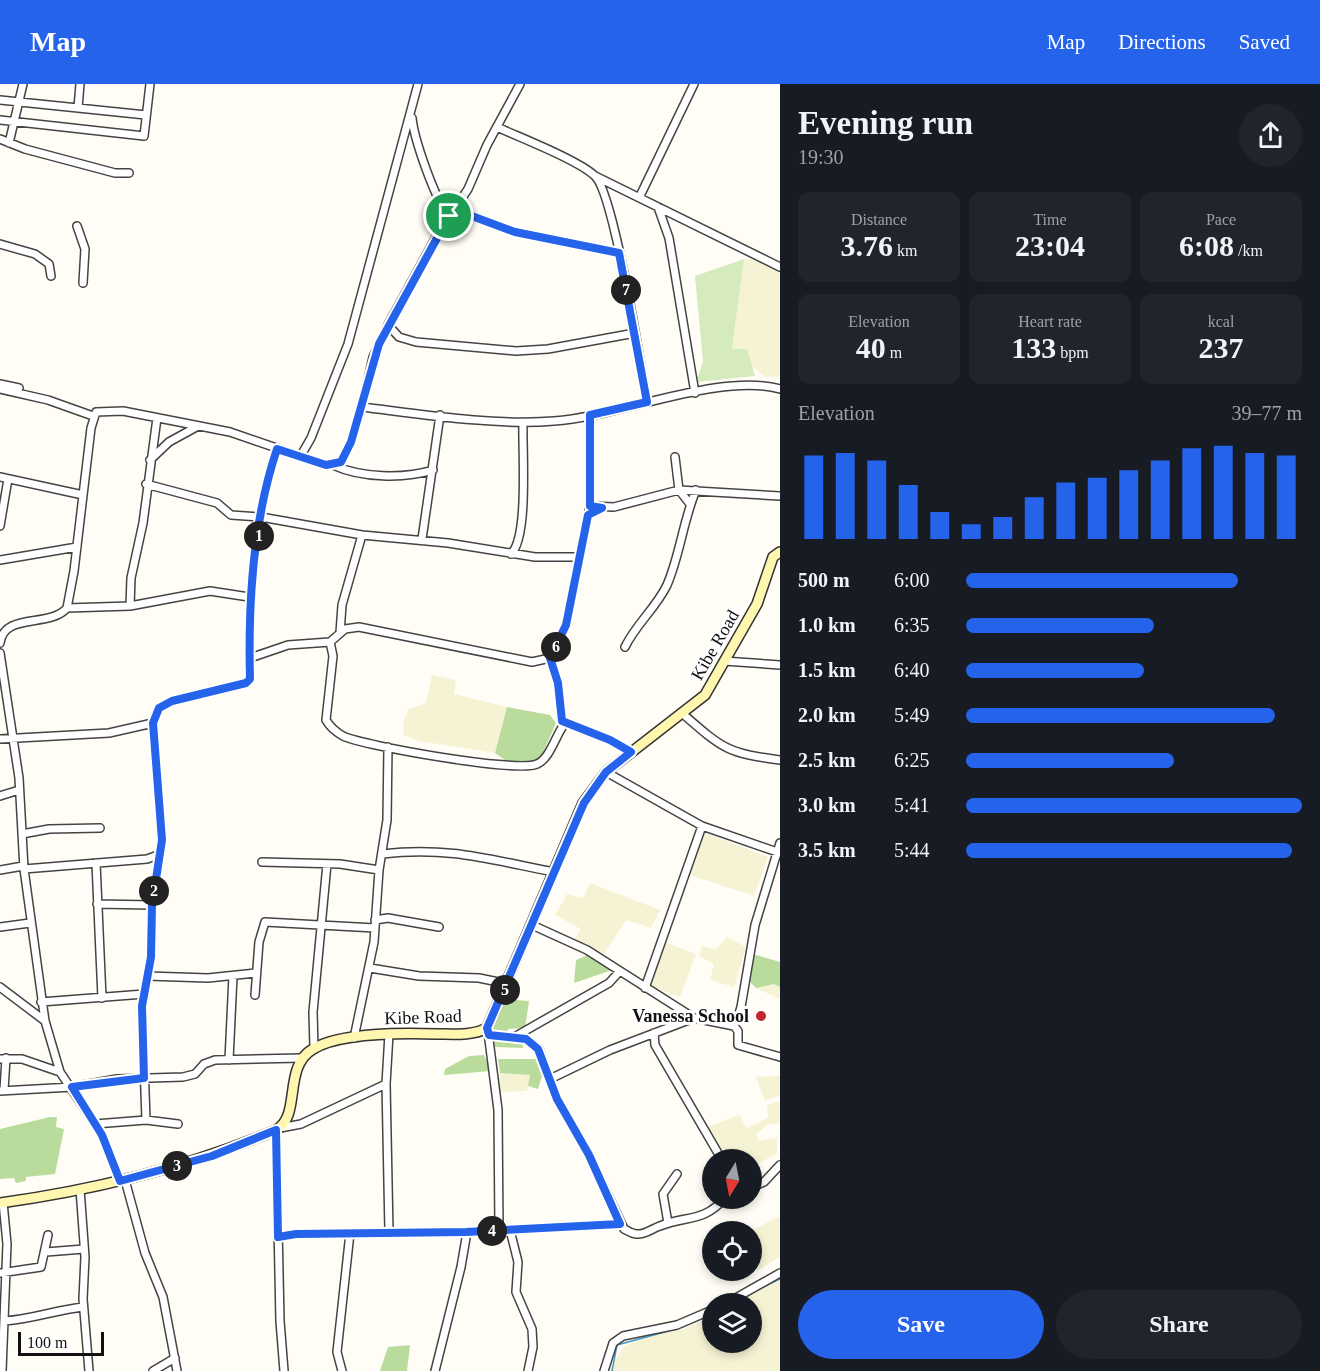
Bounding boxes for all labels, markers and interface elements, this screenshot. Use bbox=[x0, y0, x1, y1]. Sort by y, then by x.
text: Map bbox=[30, 26, 86, 57]
text: Map bbox=[1047, 30, 1085, 54]
text: Directions bbox=[1118, 30, 1206, 54]
text: Saved bbox=[1239, 30, 1290, 54]
button: share bbox=[1239, 104, 1302, 167]
text: Evening run bbox=[798, 105, 973, 141]
text: 19:30 bbox=[798, 146, 844, 168]
pin bbox=[423, 190, 474, 241]
icon: arrive bbox=[432, 199, 465, 232]
text: Distance bbox=[851, 211, 907, 228]
text: Time bbox=[1033, 211, 1067, 228]
text: Pace bbox=[1206, 211, 1236, 228]
text: 3.76 bbox=[841, 229, 893, 262]
text: 23:04 bbox=[1015, 229, 1085, 262]
text: 6:08 bbox=[1179, 229, 1234, 262]
text: km bbox=[893, 242, 917, 259]
text: /km bbox=[1234, 242, 1263, 259]
pin: 7 bbox=[611, 275, 641, 305]
text: 7 bbox=[622, 281, 630, 298]
text: Elevation bbox=[848, 313, 910, 330]
text: Heart rate bbox=[1018, 313, 1082, 330]
text: kcal bbox=[1208, 313, 1234, 330]
text: 40 bbox=[856, 331, 886, 364]
text: 133 bbox=[1011, 331, 1056, 364]
text: 237 bbox=[1199, 331, 1244, 364]
text: m bbox=[886, 344, 902, 361]
text: bpm bbox=[1056, 344, 1089, 361]
text: Elevation bbox=[798, 402, 875, 424]
text: 39–77 m bbox=[1231, 402, 1302, 424]
pin: 1 bbox=[244, 521, 274, 551]
text: 1 bbox=[255, 527, 263, 544]
text: 500 m bbox=[798, 569, 850, 591]
text: 6:00 bbox=[894, 569, 930, 591]
street label: Kibe Road bbox=[687, 606, 743, 684]
text: 1.0 km bbox=[798, 614, 856, 636]
text: 6:35 bbox=[894, 614, 930, 636]
pin: 6 bbox=[541, 632, 571, 662]
text: 6 bbox=[552, 638, 560, 655]
text: 1.5 km bbox=[798, 659, 856, 681]
text: 6:40 bbox=[894, 659, 930, 681]
text: 2.0 km bbox=[798, 704, 856, 726]
text: 5:49 bbox=[894, 704, 930, 726]
text: 2.5 km bbox=[798, 749, 856, 771]
text: 6:25 bbox=[894, 749, 930, 771]
text: 3.0 km bbox=[798, 794, 856, 816]
text: 5:41 bbox=[894, 794, 930, 816]
text: 3.5 km bbox=[798, 839, 856, 861]
text: 5:44 bbox=[894, 839, 930, 861]
pin: 2 bbox=[139, 876, 169, 906]
text: 2 bbox=[150, 882, 158, 899]
pin: 5 bbox=[490, 975, 520, 1005]
text: 5 bbox=[501, 981, 509, 998]
street label: Kibe Road bbox=[384, 1006, 462, 1028]
place label: Vanessa School bbox=[632, 1006, 749, 1026]
marker: Vanessa School bbox=[754, 1009, 768, 1023]
north arrow bbox=[702, 1149, 762, 1209]
map controls bbox=[702, 1149, 762, 1353]
pin: 3 bbox=[162, 1151, 192, 1181]
text: 3 bbox=[173, 1157, 181, 1174]
pin: 4 bbox=[477, 1216, 507, 1246]
button: locate bbox=[702, 1221, 762, 1281]
text: 4 bbox=[488, 1222, 496, 1239]
button: Save bbox=[798, 1290, 1044, 1359]
button: Share bbox=[1056, 1290, 1302, 1359]
button: layers bbox=[702, 1293, 762, 1353]
scale bar bbox=[18, 1329, 104, 1356]
text: 100 m bbox=[27, 1334, 67, 1351]

